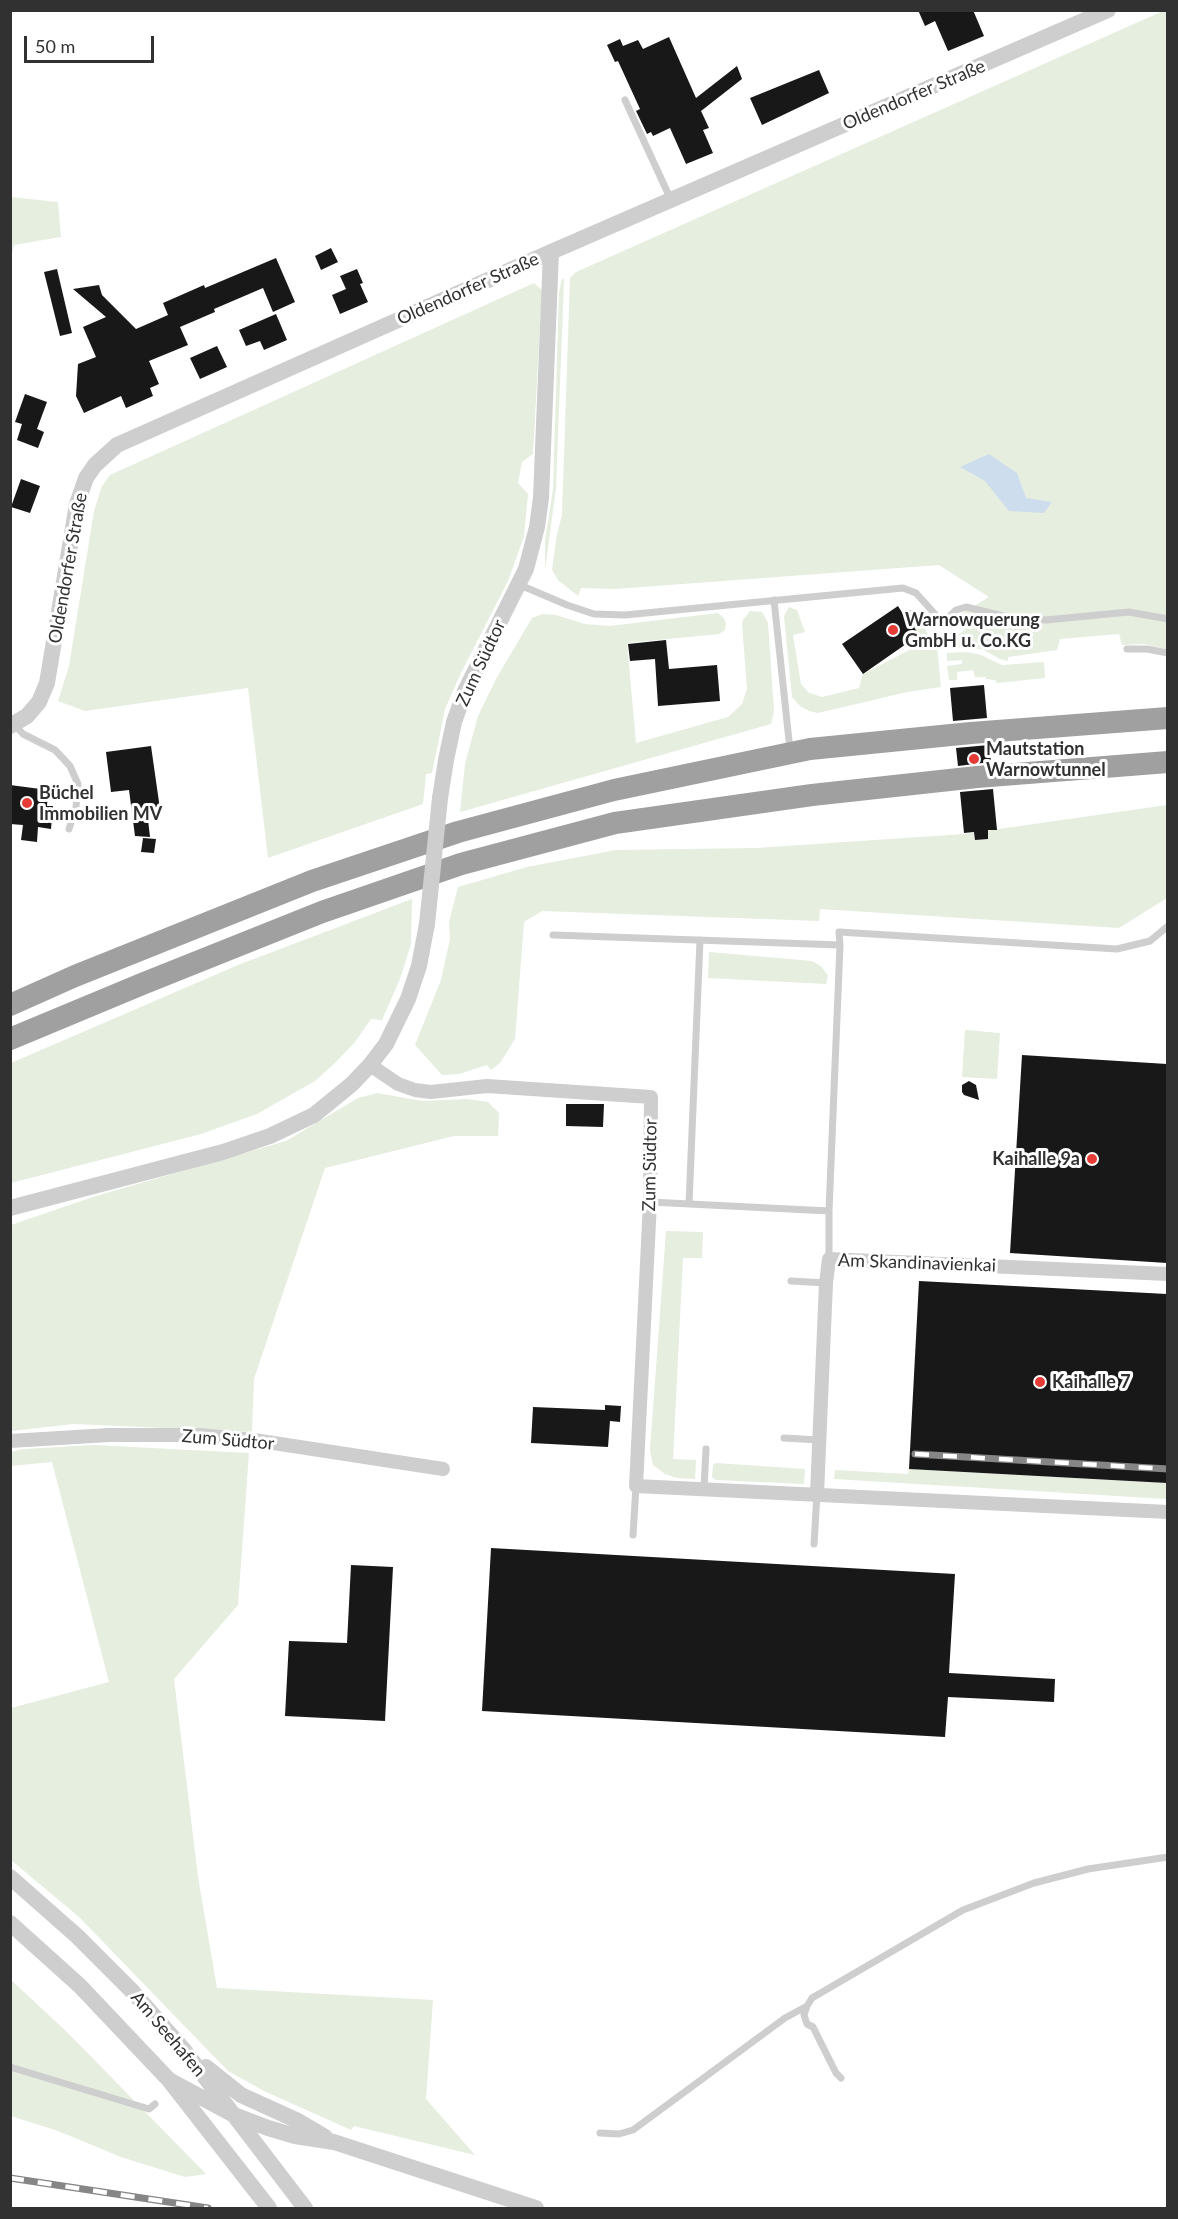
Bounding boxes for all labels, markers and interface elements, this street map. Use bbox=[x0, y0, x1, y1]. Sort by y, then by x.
scale bar bbox=[27, 24, 158, 62]
text: 50 m bbox=[35, 35, 75, 57]
street label: Oldendorfer Straße bbox=[839, 55, 989, 135]
street label: Oldendorfer Straße bbox=[394, 248, 542, 330]
street label: Oldendorfer Straße bbox=[44, 491, 92, 645]
place label: Warnowquerung GmbH u. Co.KG bbox=[905, 609, 1040, 652]
street label: Zum Südtor bbox=[452, 616, 510, 710]
marker: Warnowquerung GmbH u. Co.KG bbox=[886, 623, 900, 637]
place label: Mautstation Warnowtunnel bbox=[986, 738, 1106, 780]
marker: Mautstation Warnowtunnel bbox=[967, 752, 981, 766]
place label: Büchel Immobilien MV bbox=[39, 782, 162, 824]
marker: Büchel Immobilien MV bbox=[20, 796, 34, 810]
street label: Zum Südtor bbox=[638, 1118, 662, 1212]
place label: Kaihalle 9a bbox=[992, 1148, 1080, 1170]
marker: Kaihalle 9a bbox=[1085, 1152, 1099, 1166]
street label: Am Skandinavienkai bbox=[838, 1249, 996, 1277]
place label: Kaihalle 7 bbox=[1052, 1371, 1131, 1393]
marker: Kaihalle 7 bbox=[1033, 1375, 1047, 1389]
street label: Zum Südtor bbox=[181, 1425, 275, 1455]
street label: Am Seehafen bbox=[126, 1987, 210, 2081]

